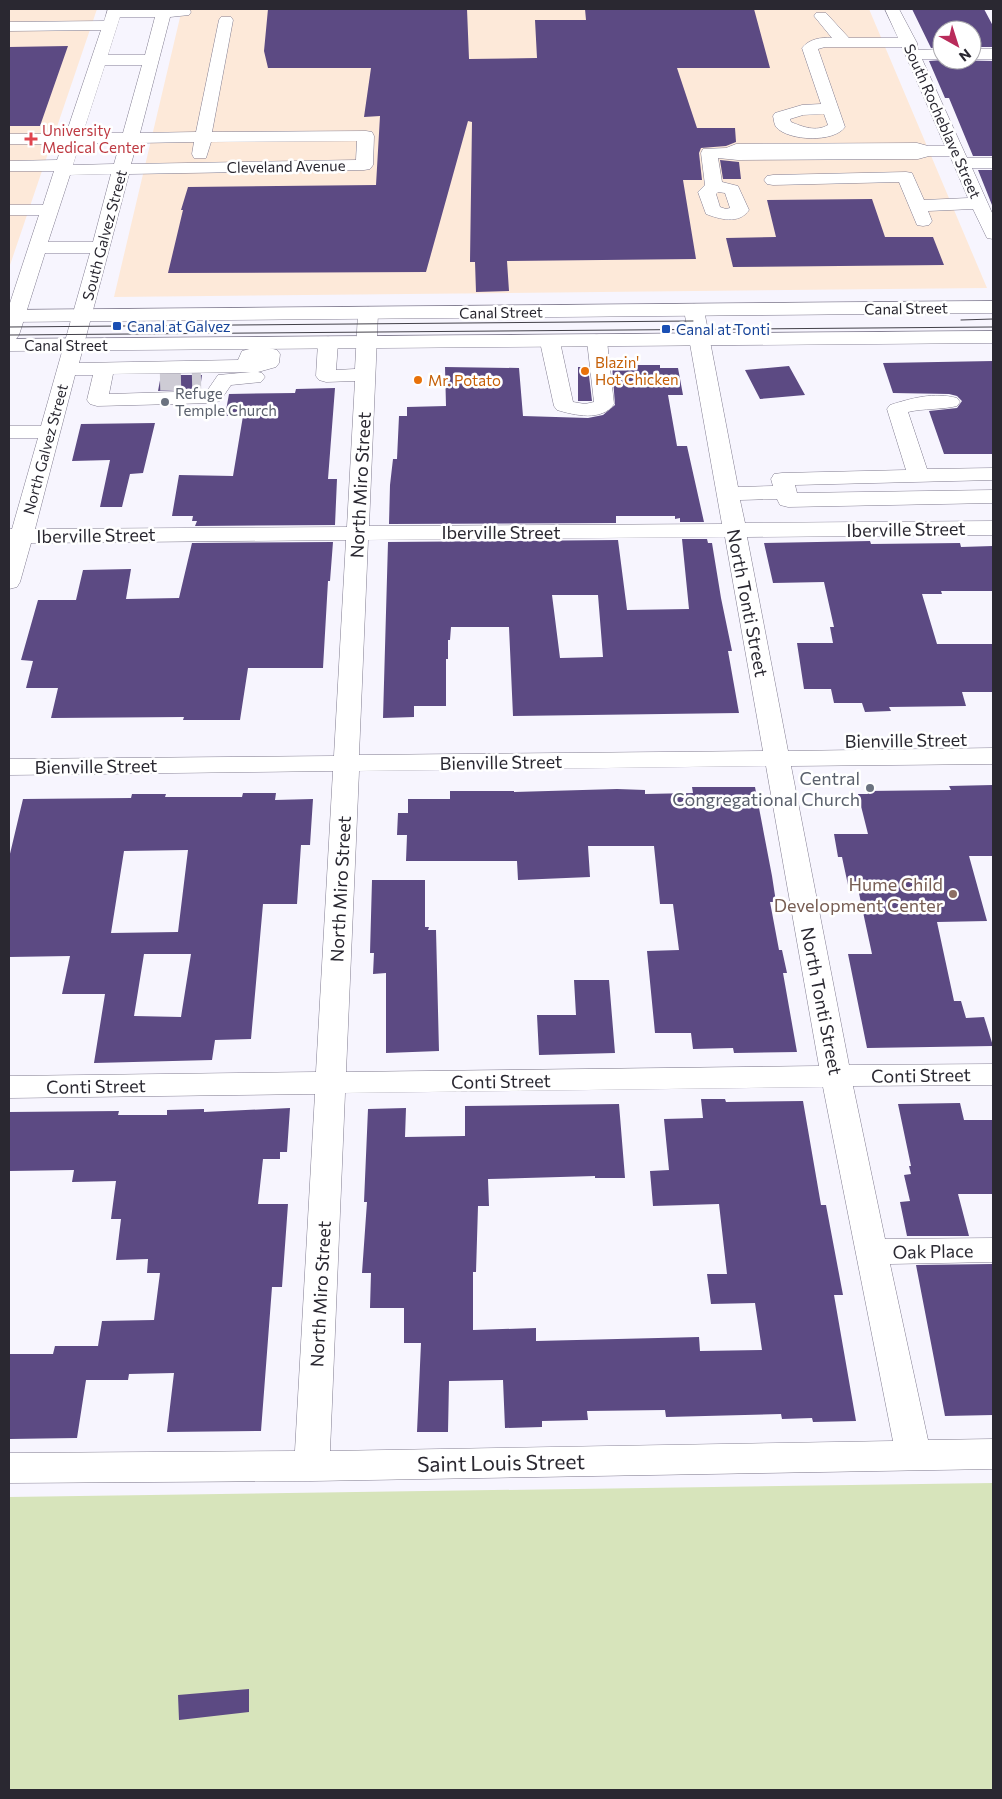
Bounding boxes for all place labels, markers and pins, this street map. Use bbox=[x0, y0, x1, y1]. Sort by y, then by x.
place label: University Medical Center bbox=[42, 121, 145, 156]
marker: University Medical Center bbox=[24, 132, 38, 146]
place label: Canal at Galvez bbox=[127, 317, 231, 335]
marker: Canal at Galvez bbox=[111, 320, 123, 332]
place label: Canal at Tonti bbox=[676, 320, 770, 338]
marker: Canal at Tonti bbox=[660, 323, 672, 335]
place label: Blazin' Hot Chicken bbox=[595, 353, 679, 388]
marker: Blazin' Hot Chicken bbox=[579, 365, 591, 377]
place label: Mr. Potato bbox=[428, 371, 501, 389]
marker: Mr. Potato bbox=[412, 374, 424, 386]
place label: Refuge Temple Church bbox=[175, 384, 277, 419]
marker: Refuge Temple Church bbox=[159, 396, 171, 408]
place label: Central Congregational Church bbox=[672, 767, 860, 810]
marker: Central Congregational Church bbox=[864, 782, 876, 794]
place label: Hume Child Development Center bbox=[774, 873, 943, 916]
marker: Hume Child Development Center bbox=[947, 888, 959, 900]

